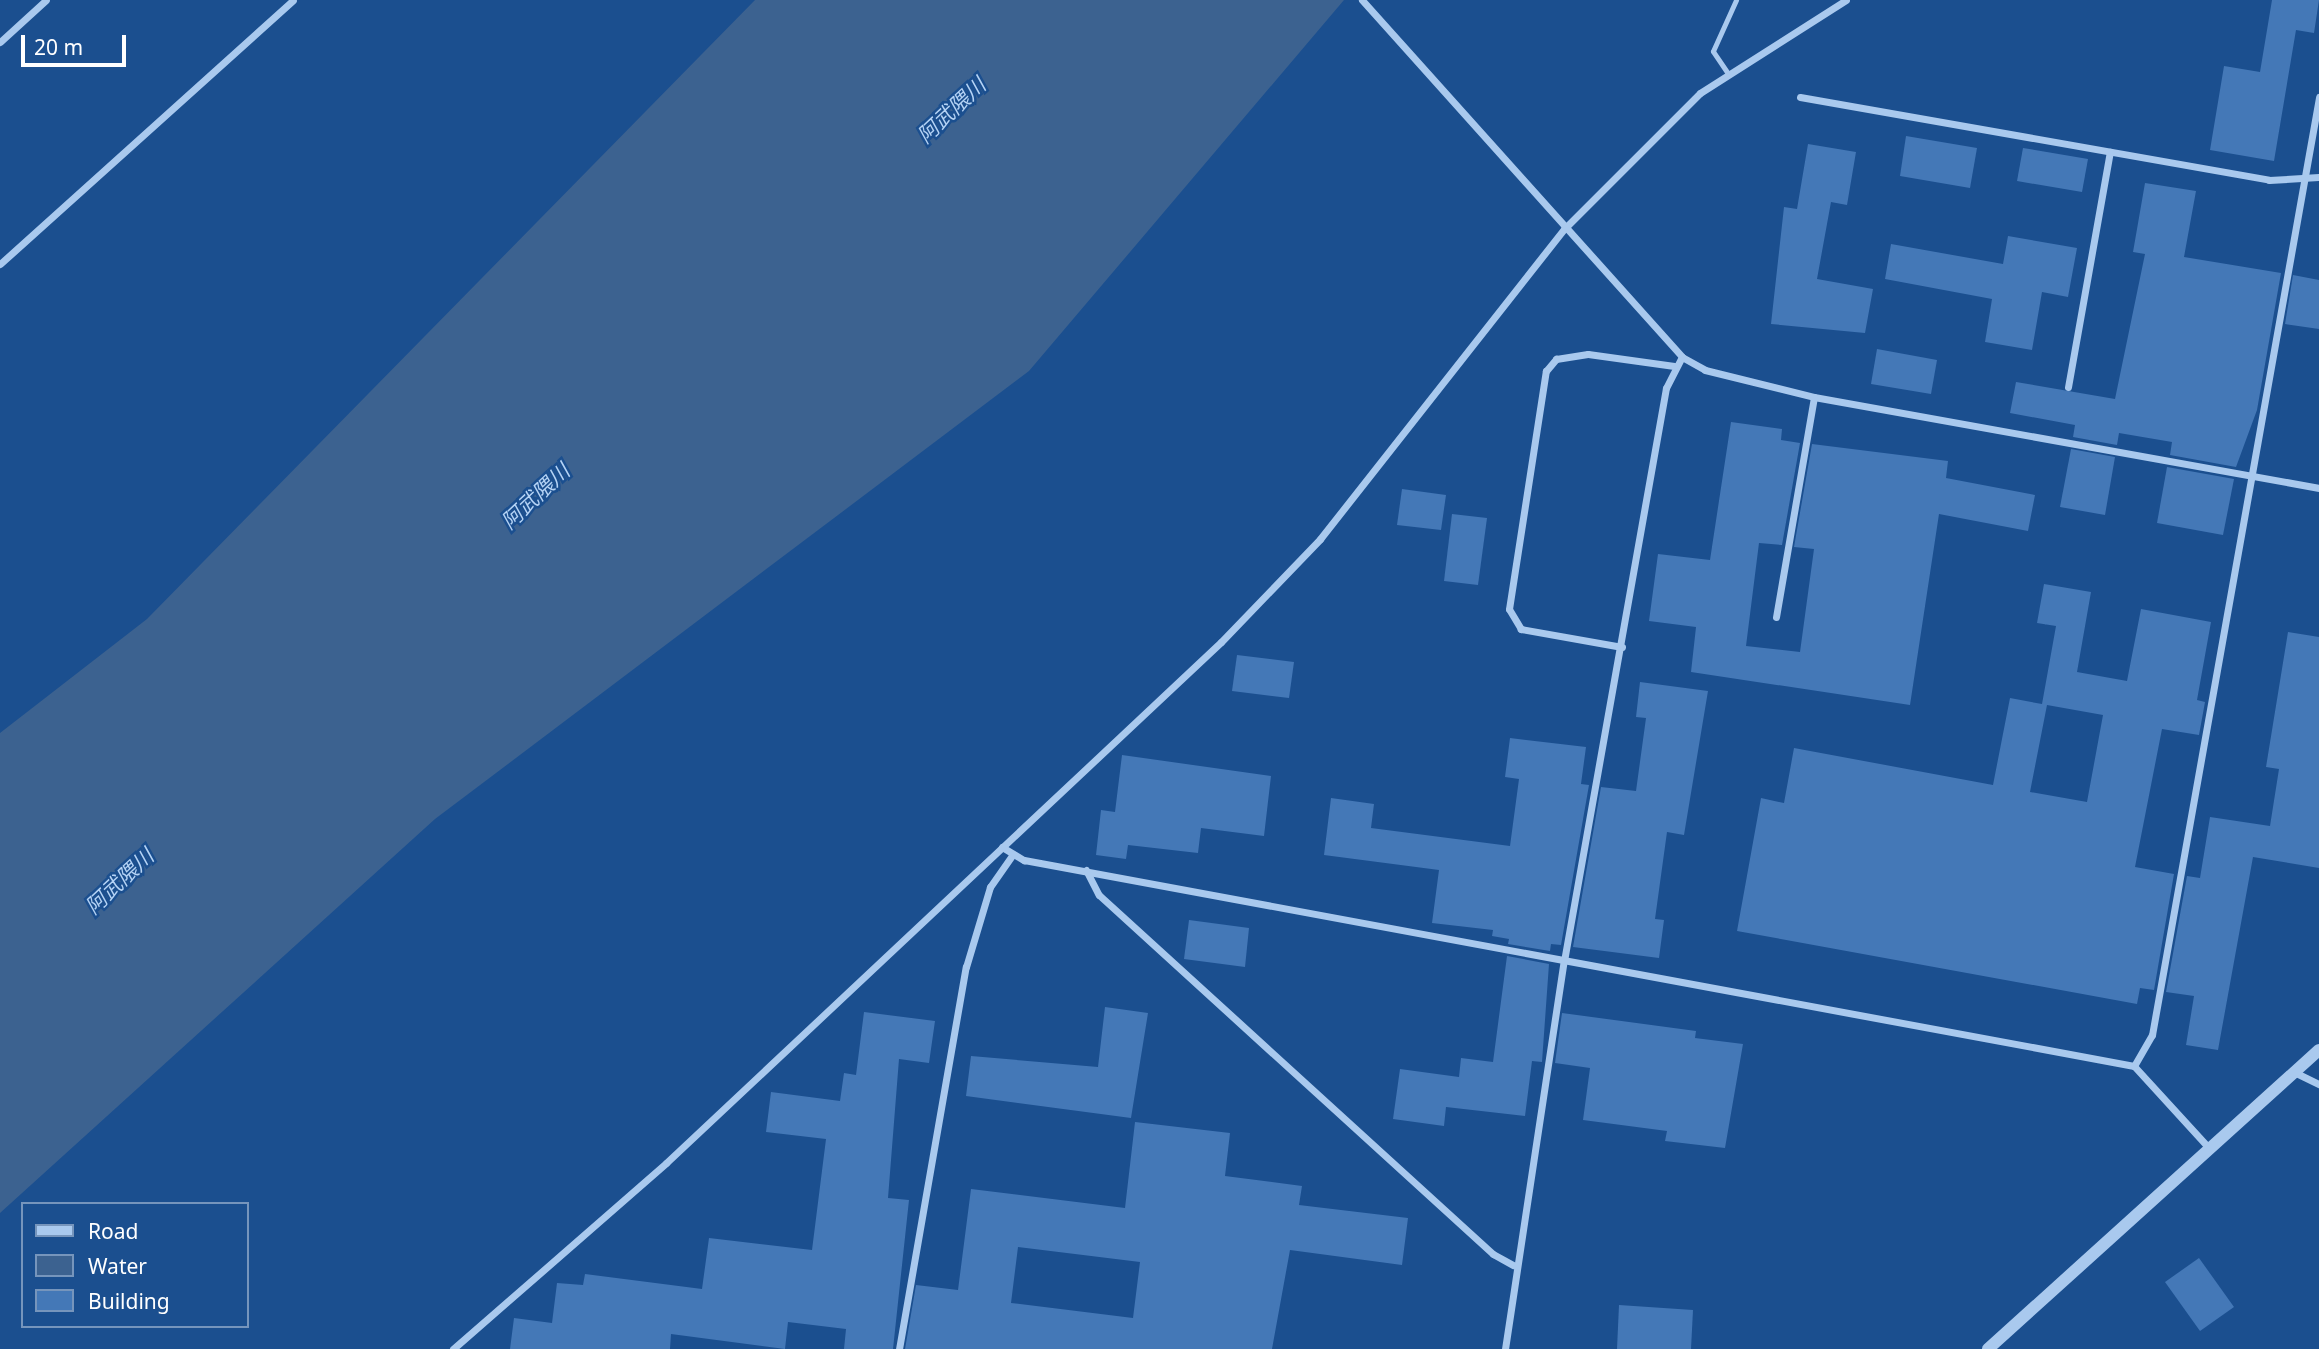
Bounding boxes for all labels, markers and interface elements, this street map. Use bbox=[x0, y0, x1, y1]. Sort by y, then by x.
scale bar bbox=[24, 21, 130, 65]
text: 20 m bbox=[34, 33, 83, 61]
water label: 阿武隈川 bbox=[912, 72, 990, 148]
water label: 阿武隈川 bbox=[496, 458, 574, 534]
water label: 阿武隈川 bbox=[80, 843, 158, 919]
legend bbox=[21, 1202, 248, 1328]
text: Road bbox=[88, 1217, 138, 1245]
text: Water bbox=[88, 1252, 147, 1280]
text: Building bbox=[88, 1287, 170, 1315]

